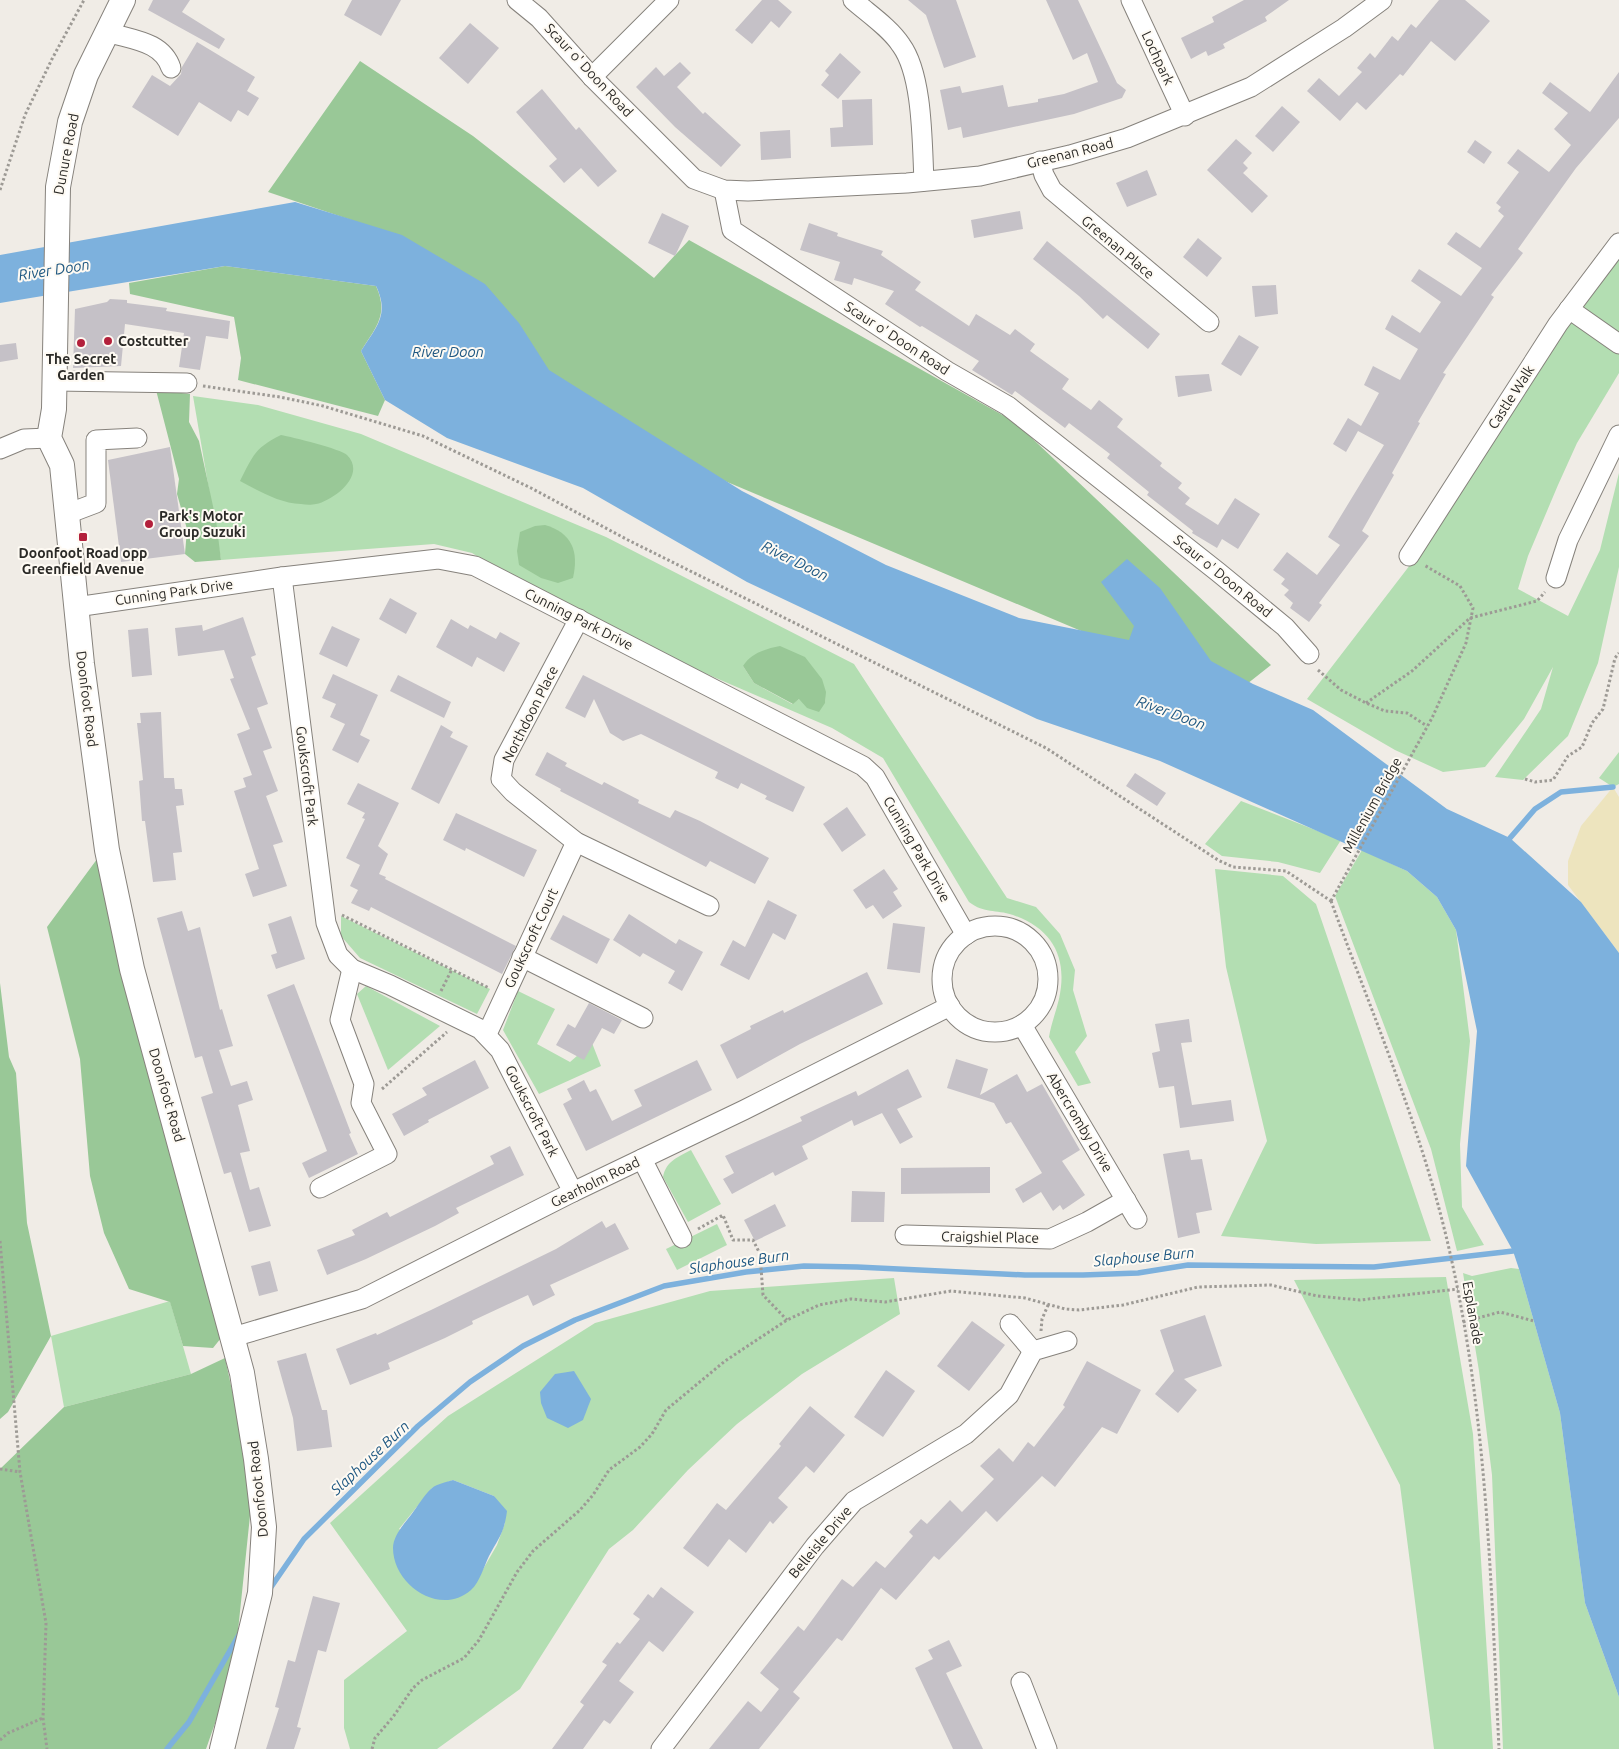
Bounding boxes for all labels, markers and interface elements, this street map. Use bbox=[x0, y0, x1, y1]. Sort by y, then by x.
street label: Scaur o' Doon Road bbox=[542, 20, 636, 120]
street label: Lochpark bbox=[1139, 29, 1177, 87]
street label: Dunure Road bbox=[50, 112, 82, 196]
street label: Greenan Road bbox=[1025, 135, 1115, 171]
street label: Greenan Place bbox=[1078, 212, 1158, 282]
water label: River Doon bbox=[17, 255, 91, 284]
street label: Scaur o' Doon Road bbox=[842, 298, 952, 378]
place label: Costcutter bbox=[118, 333, 189, 349]
marker: Costcutter bbox=[102, 335, 114, 347]
marker: The Secret Garden bbox=[75, 337, 87, 349]
water label: River Doon bbox=[412, 343, 484, 360]
place label: The Secret Garden bbox=[46, 351, 116, 383]
street label: Castle Walk bbox=[1485, 362, 1537, 432]
place label: Park's Motor Group Suzuki bbox=[159, 508, 246, 540]
marker: Park's Motor Group Suzuki bbox=[143, 518, 155, 530]
marker: Doonfoot Road opp Greenfield Avenue bbox=[77, 531, 89, 543]
street label: Scaur o' Doon Road bbox=[1171, 531, 1275, 621]
water label: River Doon bbox=[759, 537, 831, 584]
place label: Doonfoot Road opp Greenfield Avenue bbox=[19, 545, 148, 577]
street label: Cunning Park Drive bbox=[114, 576, 234, 608]
street label: Cunning Park Drive bbox=[522, 585, 636, 653]
street label: Doonfoot Road bbox=[73, 650, 101, 748]
street label: Northdoon Place bbox=[499, 663, 561, 765]
water label: River Doon bbox=[1134, 692, 1208, 733]
street label: Goukscroft Park bbox=[293, 725, 321, 827]
street label: Millenium Bridge bbox=[1339, 754, 1405, 856]
street label: Cunning Park Drive bbox=[880, 793, 954, 905]
street label: Goukscroft Court bbox=[501, 885, 561, 990]
street label: Doonfoot Road bbox=[146, 1046, 188, 1144]
street label: Goukscroft Park bbox=[502, 1063, 562, 1159]
street label: Abercromby Drive bbox=[1044, 1069, 1116, 1175]
street label: Gearholm Road bbox=[548, 1154, 642, 1210]
street label: Craigshiel Place bbox=[941, 1228, 1039, 1246]
water label: Slaphouse Burn bbox=[1092, 1244, 1195, 1269]
water label: Slaphouse Burn bbox=[687, 1246, 790, 1277]
street label: Esplanade bbox=[1460, 1280, 1486, 1346]
water label: Slaphouse Burn bbox=[326, 1417, 412, 1499]
street label: Doonfoot Road bbox=[245, 1440, 271, 1538]
street label: Belleisle Drive bbox=[785, 1503, 855, 1581]

